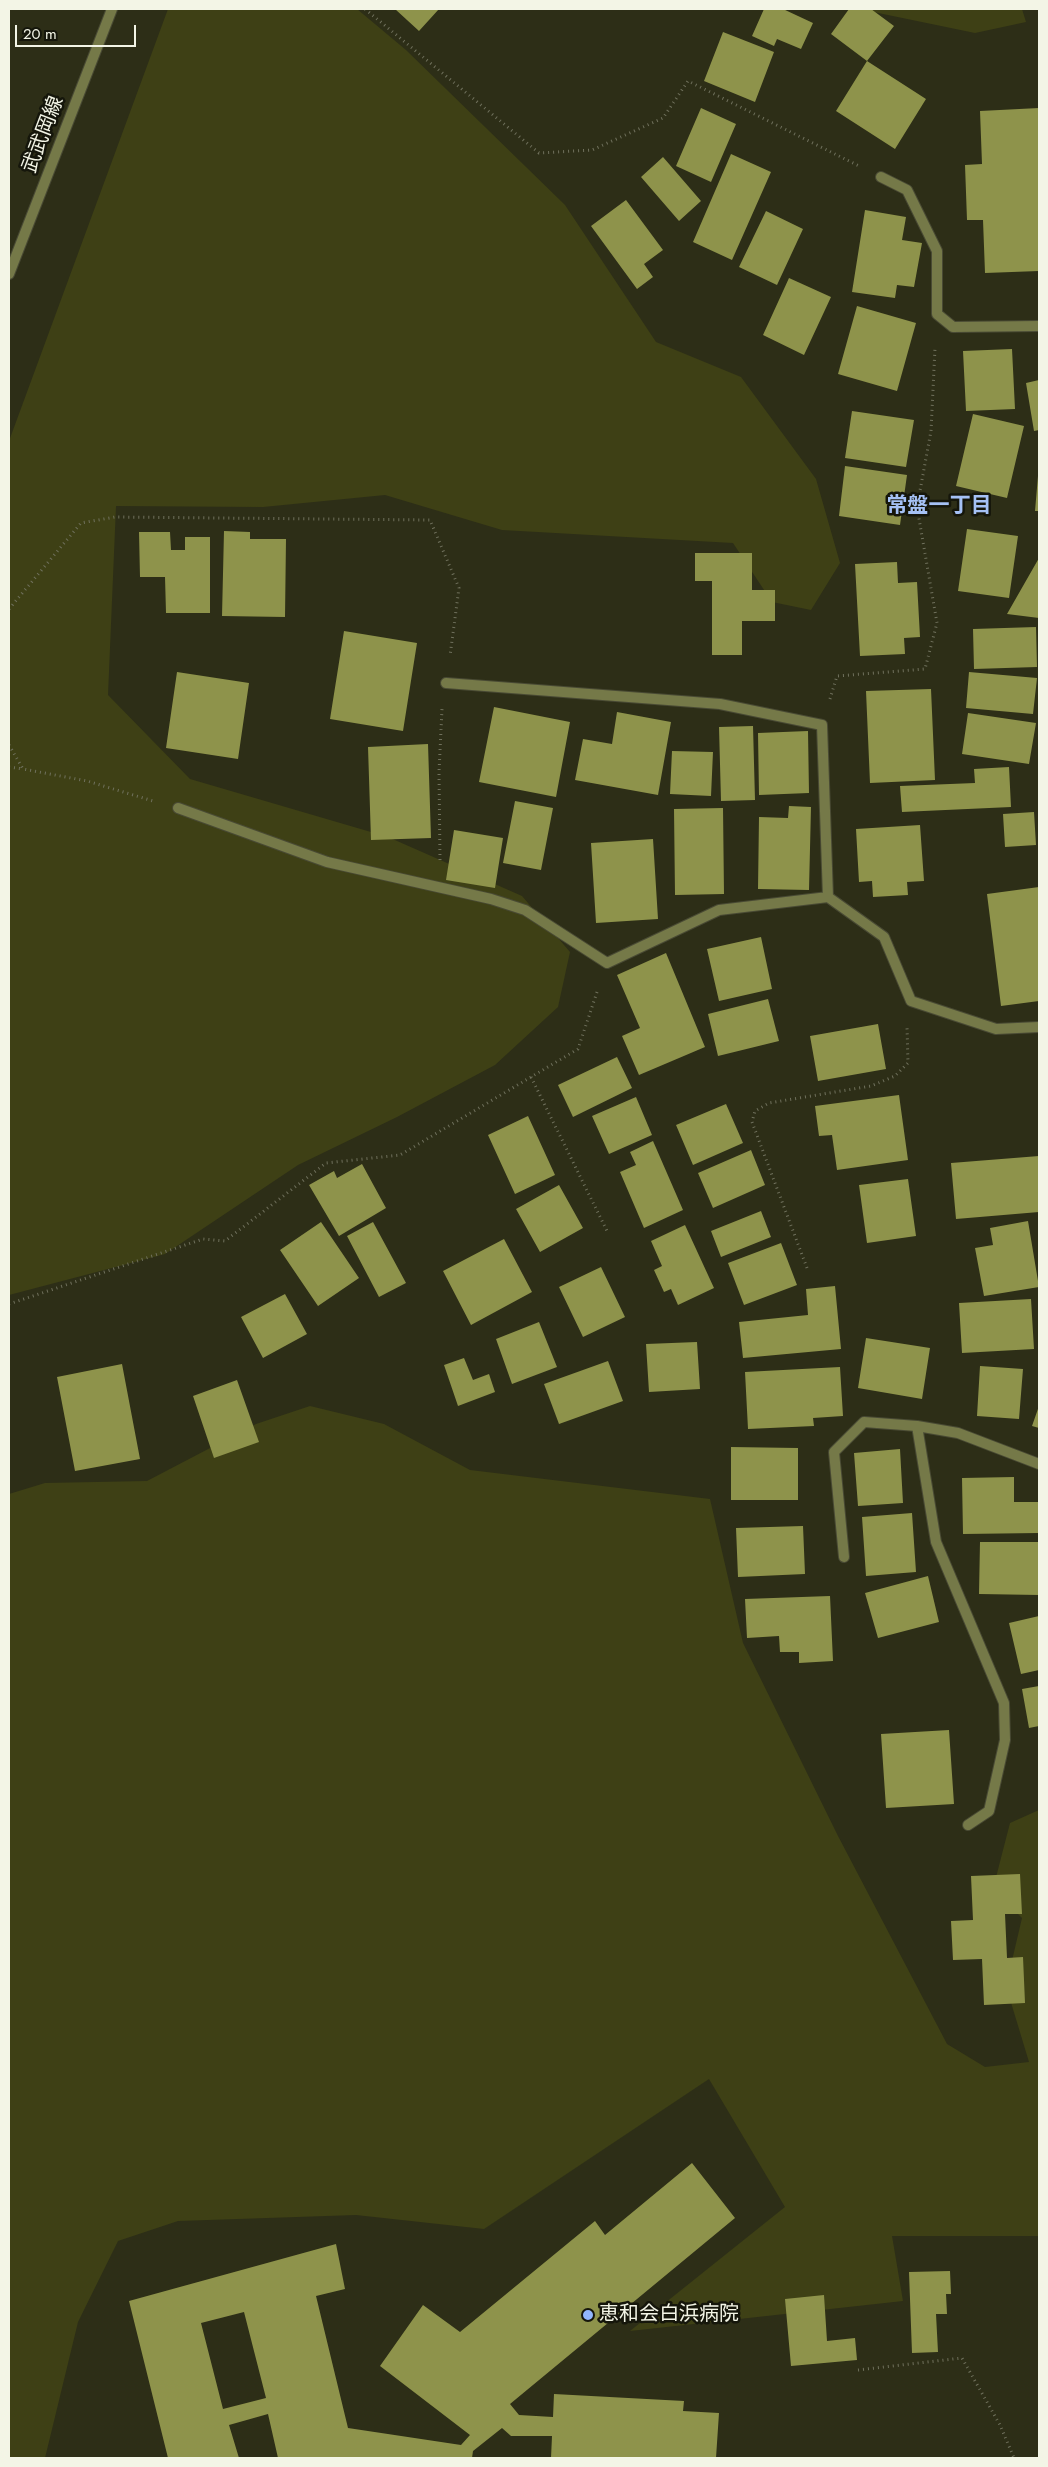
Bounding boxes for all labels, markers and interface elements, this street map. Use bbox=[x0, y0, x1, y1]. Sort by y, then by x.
scale bar bbox=[18, 15, 139, 47]
text: 20 m bbox=[23, 23, 57, 45]
street label: 武武岡線 bbox=[18, 93, 70, 177]
district label: 常盤一丁目 bbox=[887, 494, 991, 520]
place label: 恵和会白浜病院 bbox=[599, 2303, 739, 2327]
marker: 恵和会白浜病院 bbox=[581, 2308, 595, 2322]

